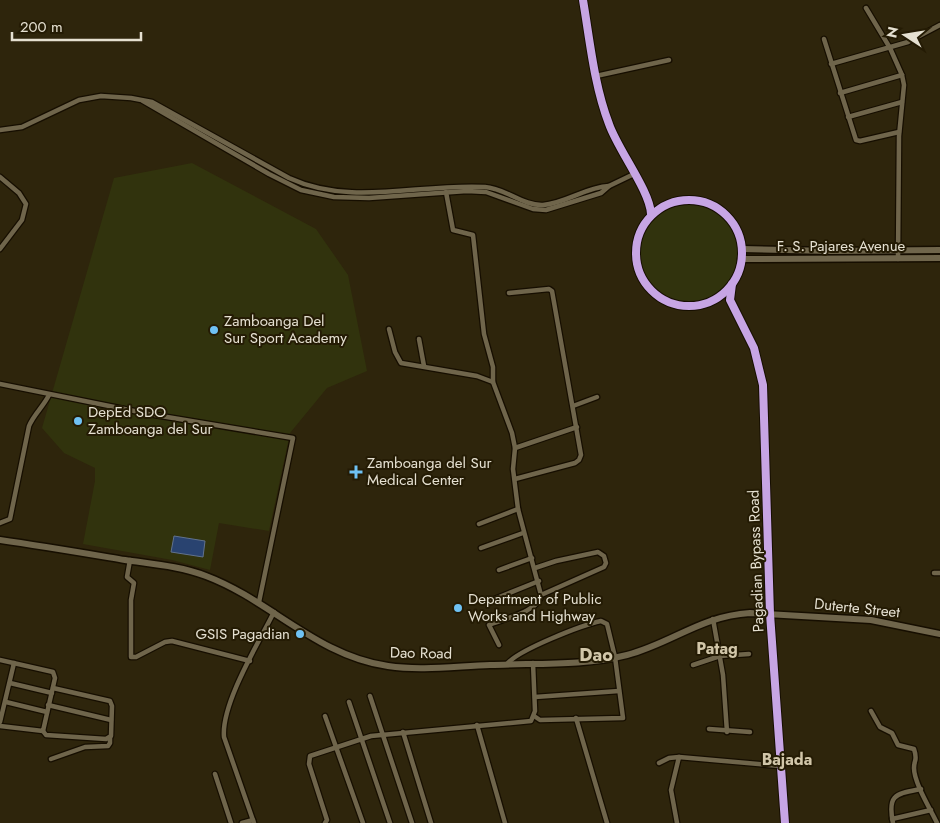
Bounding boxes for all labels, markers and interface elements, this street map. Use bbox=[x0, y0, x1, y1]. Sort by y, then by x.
scale bar bbox=[12, 10, 141, 42]
north arrow bbox=[880, 10, 930, 60]
text: 200 m bbox=[20, 16, 63, 38]
text: N bbox=[881, 25, 903, 40]
street label: F. S. Pajares Avenue bbox=[777, 235, 906, 257]
place label: Zamboanga Del Sur Sport Academy bbox=[224, 310, 347, 349]
marker: Zamboanga Del Sur Sport Academy bbox=[208, 324, 220, 336]
place label: DepEd SDO Zamboanga del Sur bbox=[88, 401, 214, 440]
marker: DepEd SDO Zamboanga del Sur bbox=[72, 415, 84, 427]
place label: Zamboanga del Sur Medical Center bbox=[367, 452, 493, 491]
marker: Zamboanga del Sur Medical Center bbox=[349, 465, 363, 479]
street label: Pagadian Bypass Road bbox=[743, 489, 769, 633]
place label: Department of Public Works and Highway bbox=[468, 588, 602, 627]
street label: Duterte Street bbox=[813, 593, 901, 623]
marker: Department of Public Works and Highway bbox=[452, 602, 464, 614]
place label: GSIS Pagadian bbox=[195, 623, 290, 645]
marker: GSIS Pagadian bbox=[294, 628, 306, 640]
district label: Patag bbox=[696, 637, 738, 660]
street label: Dao Road bbox=[390, 641, 452, 665]
district label: Dao bbox=[579, 642, 613, 668]
district label: Bajada bbox=[762, 748, 812, 771]

